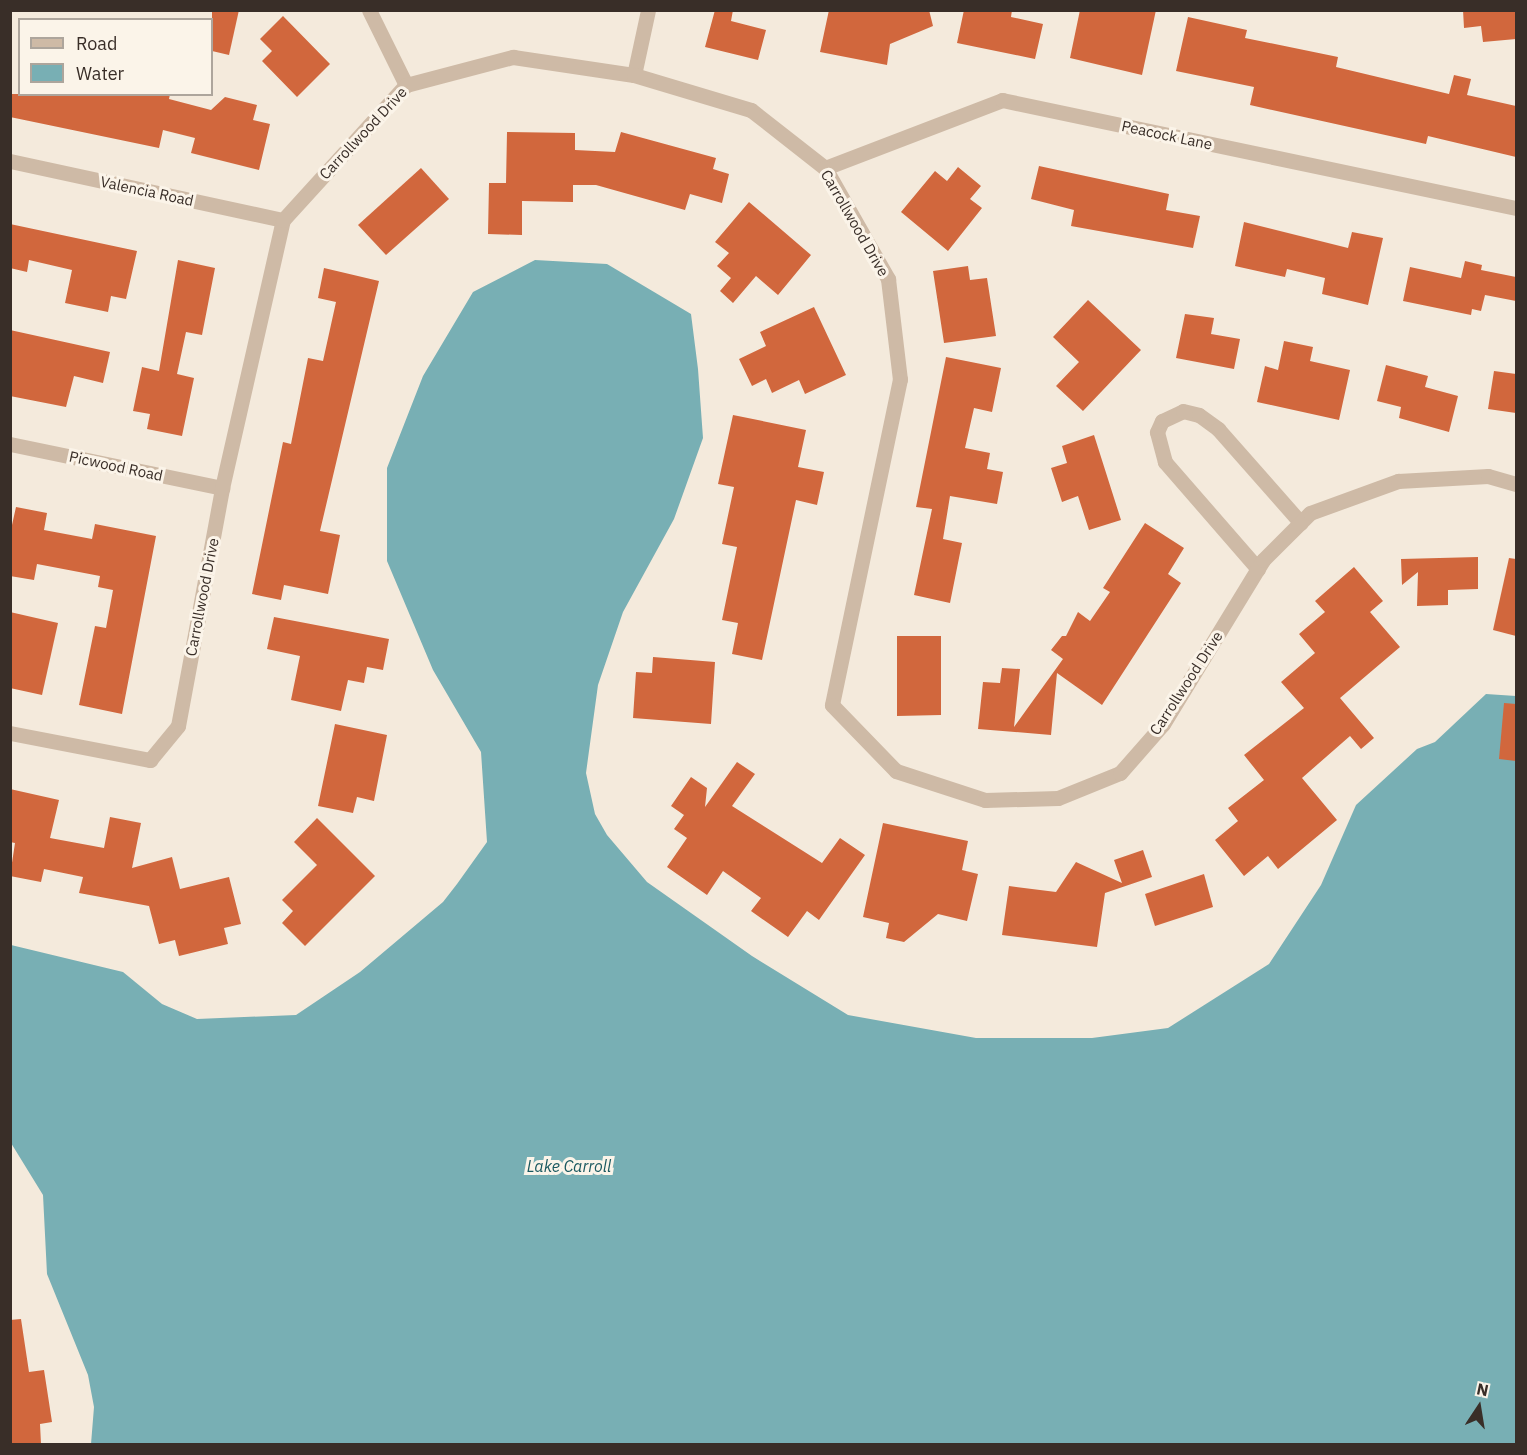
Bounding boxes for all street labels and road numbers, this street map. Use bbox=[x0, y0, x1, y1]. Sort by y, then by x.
street label: Carrollwood Drive bbox=[316, 83, 410, 183]
street label: Peacock Lane bbox=[1120, 117, 1214, 153]
street label: Carrollwood Drive bbox=[817, 167, 893, 279]
street label: Valencia Road bbox=[99, 172, 195, 210]
street label: Picwood Road bbox=[67, 447, 165, 485]
street label: Carrollwood Drive bbox=[182, 536, 222, 658]
street label: Carrollwood Drive bbox=[1146, 628, 1226, 738]

